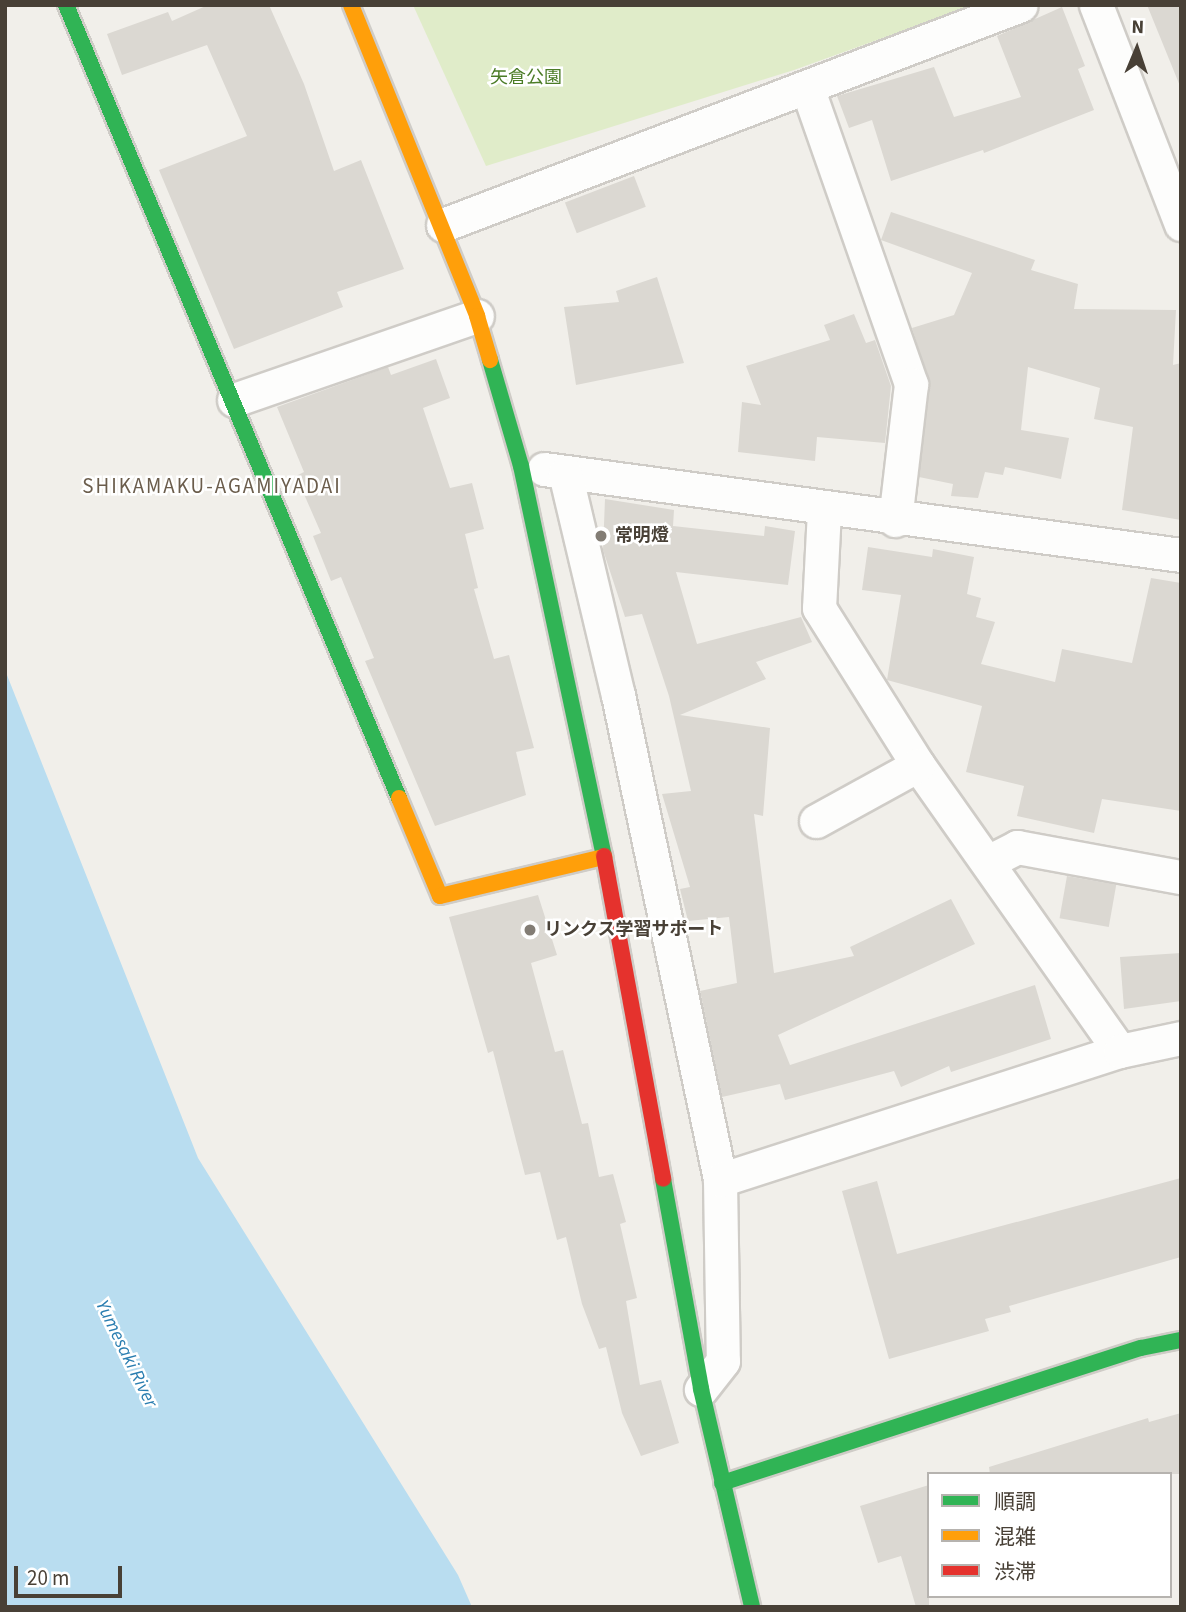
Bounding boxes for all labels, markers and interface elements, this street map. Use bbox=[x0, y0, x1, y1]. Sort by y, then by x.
north arrow bbox=[1102, 14, 1172, 84]
text: N bbox=[1131, 14, 1145, 41]
park label: 矢倉公園 bbox=[490, 67, 562, 89]
district label: SHIKAMAKU-AGAMIYADAI bbox=[85, 473, 339, 499]
place label: 常明燈 bbox=[615, 525, 669, 547]
marker: 常明燈 bbox=[593, 528, 609, 544]
place label: リンクス学習サポート bbox=[544, 919, 724, 941]
marker: リンクス学習サポート bbox=[522, 922, 538, 938]
water label: Yumesaki River bbox=[90, 1297, 162, 1411]
legend bbox=[927, 1472, 1172, 1598]
text: 順調 bbox=[994, 1487, 1036, 1517]
text: 混雑 bbox=[994, 1522, 1036, 1552]
scale bar bbox=[18, 1552, 126, 1596]
text: 渋滞 bbox=[994, 1557, 1036, 1587]
text: 20 m bbox=[27, 1563, 69, 1593]

